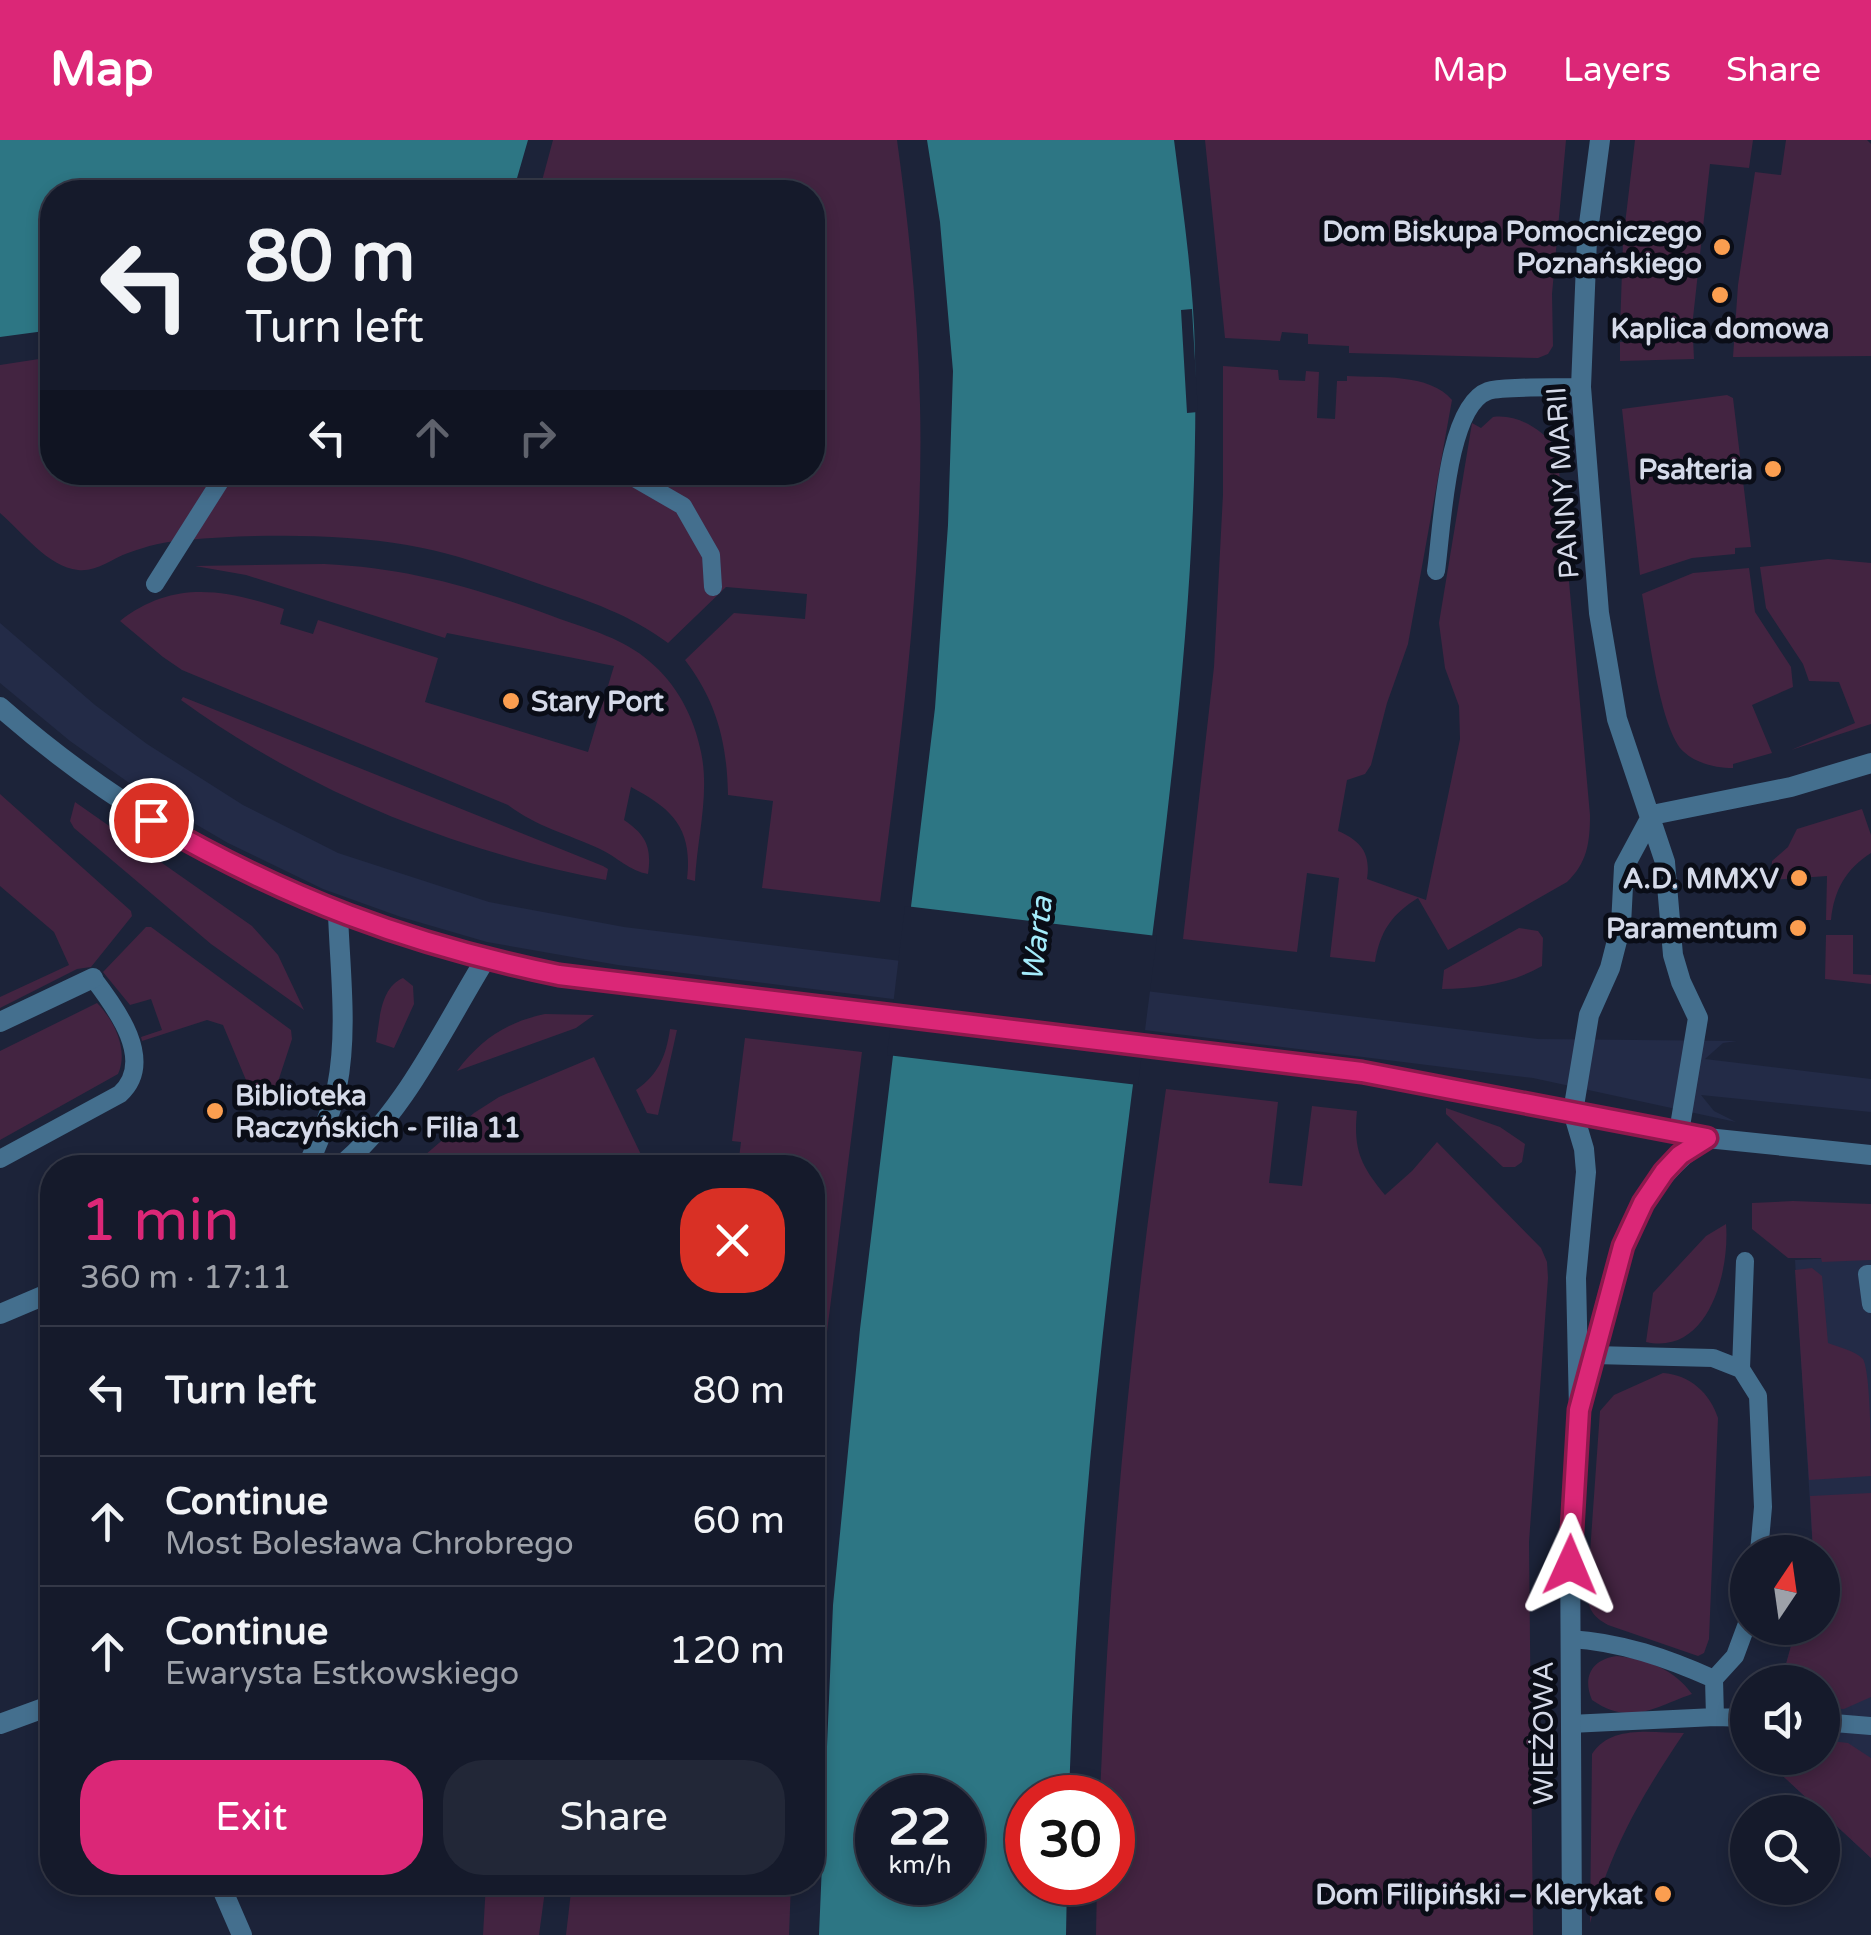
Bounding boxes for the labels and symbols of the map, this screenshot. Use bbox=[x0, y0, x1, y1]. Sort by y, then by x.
place label: Dom Biskupa Pomocniczego Poznańskiego bbox=[1322, 215, 1702, 281]
marker: Dom Biskupa Pomocniczego Poznańskiego bbox=[1711, 236, 1733, 258]
marker: Kaplica domowa bbox=[1709, 284, 1731, 306]
place label: Kaplica domowa bbox=[1610, 312, 1830, 346]
street label: PANNY MARII bbox=[1539, 386, 1587, 580]
place label: Psałteria bbox=[1638, 453, 1753, 487]
marker: Psałteria bbox=[1762, 458, 1784, 480]
place label: Stary Port bbox=[531, 685, 664, 719]
marker: Stary Port bbox=[500, 690, 522, 712]
pin bbox=[109, 778, 194, 863]
place label: A.D. MMXV bbox=[1623, 862, 1780, 896]
marker: A.D. MMXV bbox=[1788, 867, 1810, 889]
water label: Warta bbox=[1014, 893, 1061, 984]
place label: Paramentum bbox=[1606, 912, 1778, 946]
marker: Paramentum bbox=[1787, 917, 1809, 939]
place label: Biblioteka Raczyńskich - Filia 11 bbox=[235, 1079, 521, 1145]
marker: Biblioteka Raczyńskich - Filia 11 bbox=[204, 1100, 226, 1122]
position arrow bbox=[1518, 1513, 1622, 1617]
north arrow bbox=[1730, 1535, 1840, 1645]
street label: WIEŻOWA bbox=[1527, 1661, 1561, 1805]
speed limit sign: 30 bbox=[1005, 1775, 1135, 1905]
place label: Dom Filipiński – Klerykat bbox=[1315, 1878, 1643, 1912]
marker: Dom Filipiński – Klerykat bbox=[1652, 1883, 1674, 1905]

